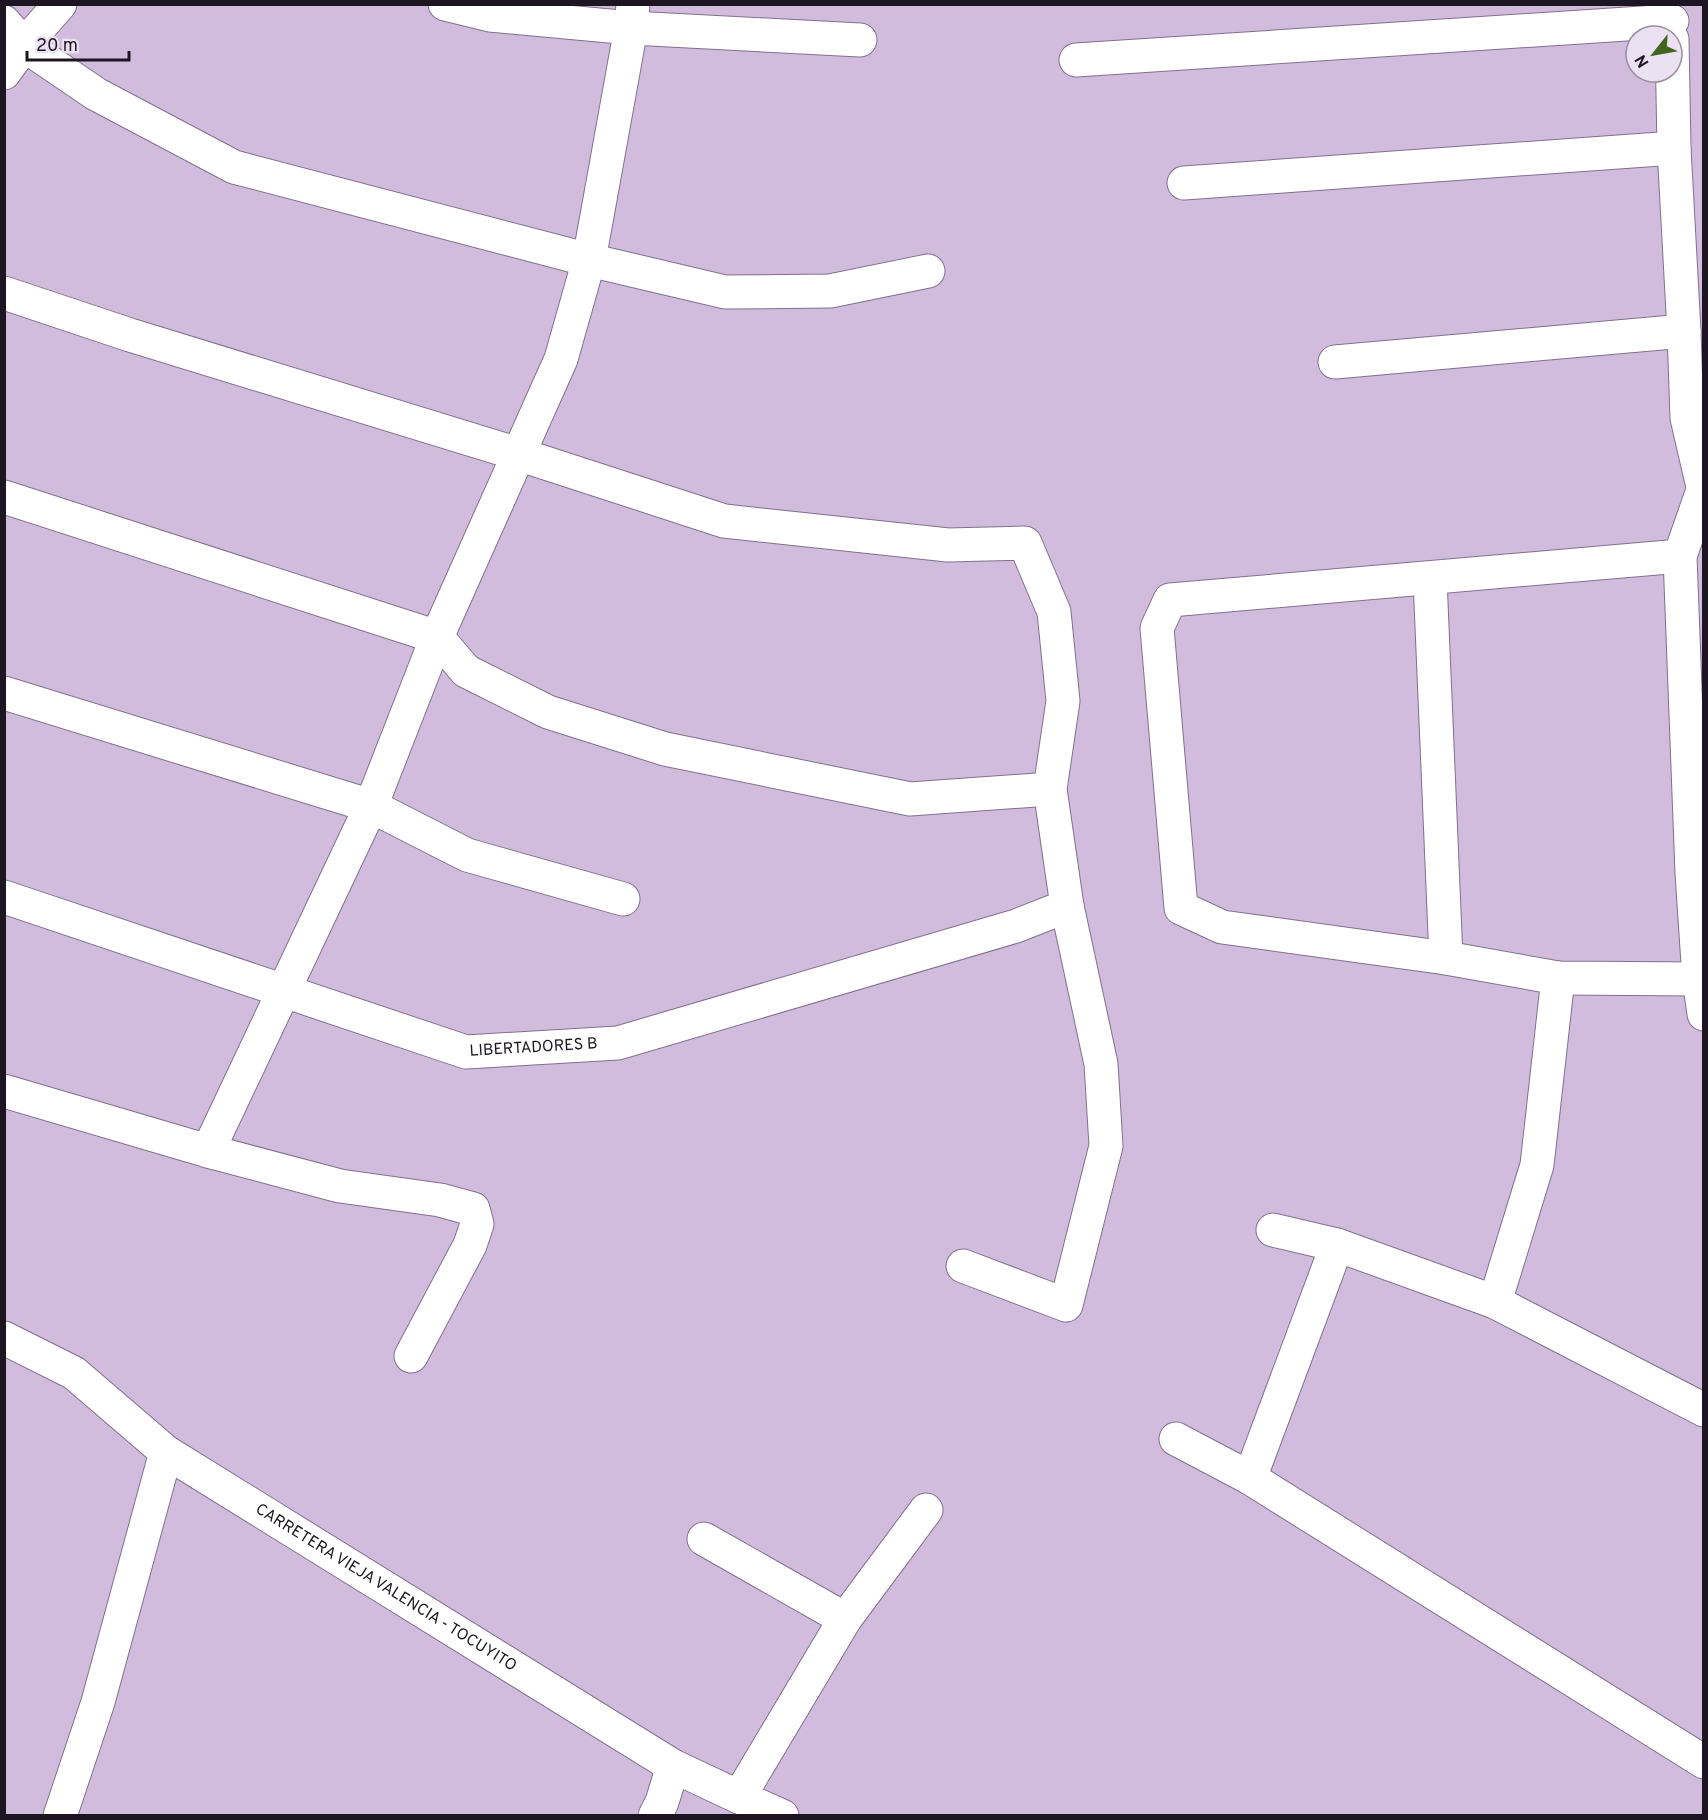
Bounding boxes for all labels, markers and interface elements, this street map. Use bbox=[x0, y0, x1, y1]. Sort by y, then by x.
scale bar bbox=[27, 24, 129, 62]
north arrow bbox=[1624, 24, 1684, 84]
text: 20 m bbox=[36, 35, 78, 58]
text: N bbox=[1631, 51, 1654, 71]
street label: LIBERTADORES B bbox=[469, 1034, 598, 1062]
street label: CARRETERA VIEJA VALENCIA - TOCUYITO bbox=[251, 1500, 520, 1677]

